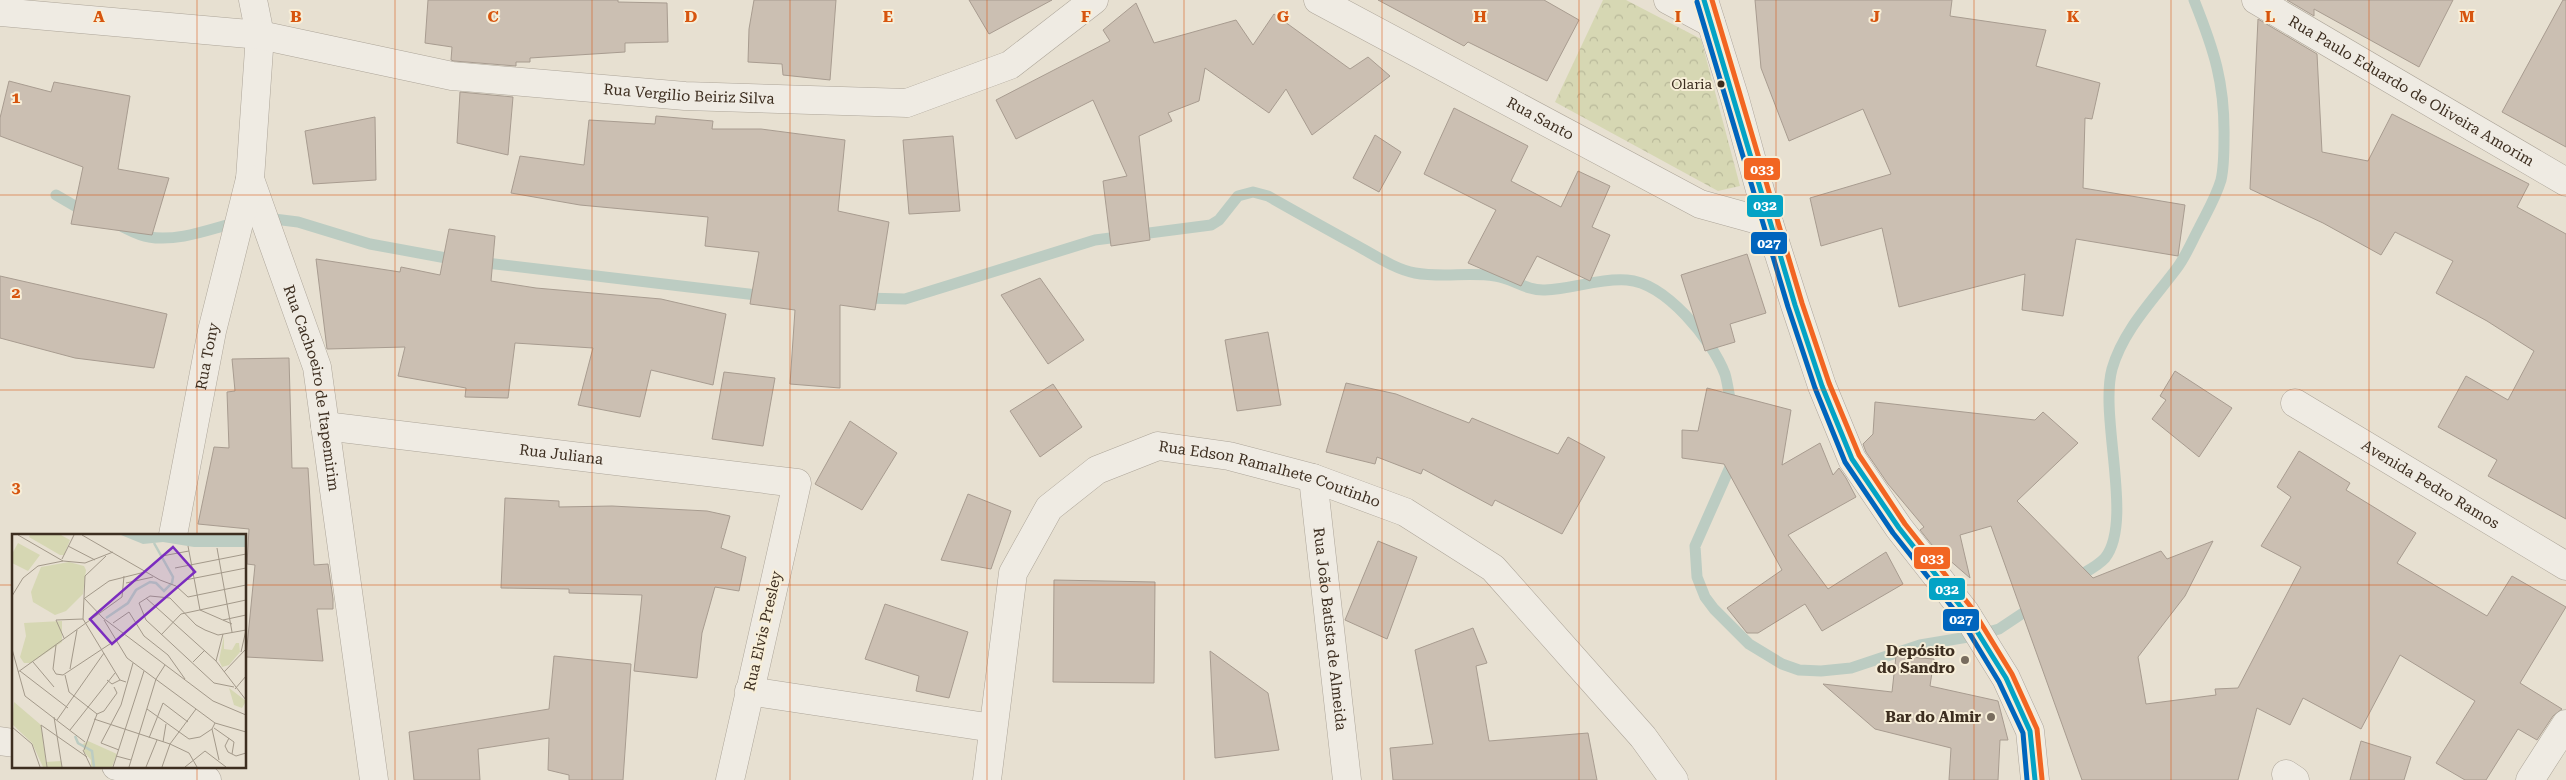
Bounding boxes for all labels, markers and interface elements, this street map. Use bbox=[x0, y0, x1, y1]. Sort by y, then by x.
text: A bbox=[93, 7, 105, 26]
text: B bbox=[290, 7, 302, 26]
text: C bbox=[487, 7, 499, 26]
text: D bbox=[685, 7, 698, 26]
text: E bbox=[883, 7, 893, 26]
text: F bbox=[1081, 7, 1091, 26]
text: G bbox=[1277, 7, 1290, 26]
text: H bbox=[1473, 7, 1487, 26]
text: I bbox=[1675, 7, 1681, 26]
text: J bbox=[1870, 7, 1880, 26]
text: K bbox=[2067, 7, 2080, 26]
text: L bbox=[2265, 7, 2275, 26]
text: M bbox=[2459, 7, 2475, 26]
street label: Rua Paulo Eduardo de Oliveira Amorim bbox=[2285, 12, 2538, 170]
place label: Olaria bbox=[1671, 76, 1712, 92]
marker: Olaria bbox=[1716, 79, 1726, 89]
street label: Rua Vergilio Beiriz Silva bbox=[603, 80, 775, 108]
text: 1 bbox=[12, 88, 21, 107]
street label: Rua Santo bbox=[1504, 93, 1577, 144]
line badge: 033 bbox=[1743, 157, 1781, 181]
text: 033 bbox=[1750, 161, 1774, 177]
line badge: 032 bbox=[1746, 194, 1784, 218]
text: 032 bbox=[1753, 197, 1777, 213]
line badge: 027 bbox=[1750, 231, 1788, 255]
text: 027 bbox=[1757, 235, 1781, 251]
street label: Rua Cachoeiro de Itapemirim bbox=[279, 282, 343, 493]
text: 2 bbox=[12, 283, 21, 302]
street label: Rua Tony bbox=[192, 321, 223, 391]
street label: Avenida Pedro Ramos bbox=[2358, 436, 2503, 533]
street label: Rua Edson Ramalhete Coutinho bbox=[1157, 437, 1383, 511]
street label: Rua Juliana bbox=[518, 441, 604, 469]
text: 3 bbox=[12, 478, 21, 497]
street label: Rua João Batista de Almeida bbox=[1310, 527, 1350, 732]
inset map bbox=[12, 534, 246, 768]
line badge: 033 bbox=[1913, 546, 1951, 570]
text: 033 bbox=[1920, 550, 1944, 566]
street label: Rua Elvis Presley bbox=[740, 569, 786, 693]
line badge: 032 bbox=[1928, 577, 1966, 601]
text: 032 bbox=[1935, 581, 1959, 597]
line badge: 027 bbox=[1942, 608, 1980, 632]
text: 027 bbox=[1949, 611, 1973, 627]
place label: Depósito do Sandro bbox=[1877, 642, 1955, 677]
marker: Depósito do Sandro bbox=[1959, 654, 1971, 666]
place label: Bar do Almir bbox=[1885, 708, 1981, 726]
marker: Bar do Almir bbox=[1985, 711, 1997, 723]

